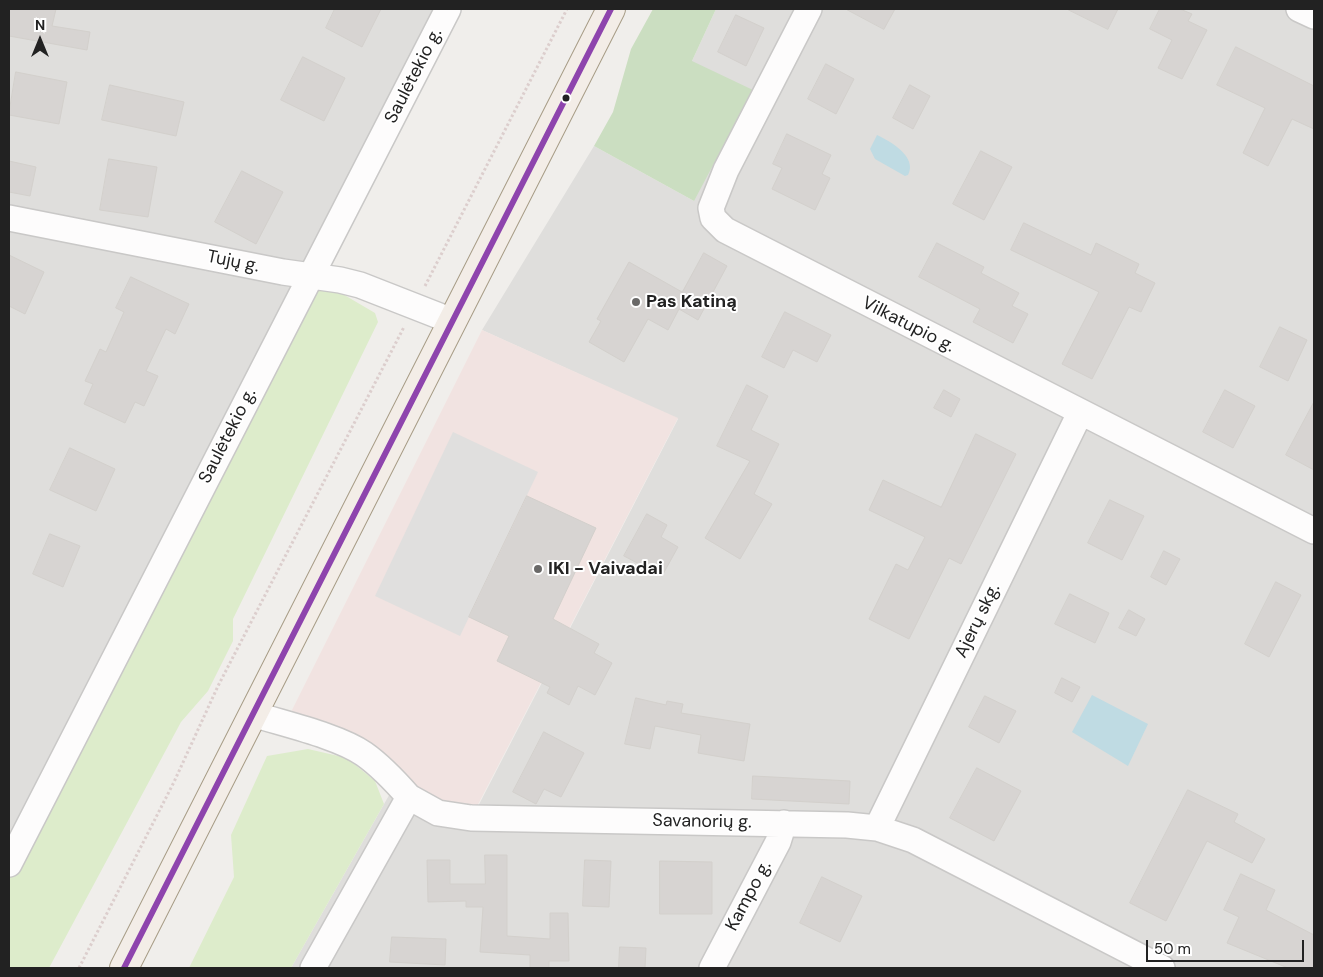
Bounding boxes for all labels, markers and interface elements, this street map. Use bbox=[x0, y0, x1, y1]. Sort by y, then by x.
north arrow bbox=[15, 15, 65, 65]
text: N bbox=[35, 16, 45, 34]
street label: Saulėtekio g. bbox=[381, 25, 447, 127]
unlabelled marker bbox=[561, 93, 571, 103]
street label: Tujų g. bbox=[205, 246, 261, 278]
place label: Pas Katiną bbox=[646, 291, 737, 313]
street label: Vilkatupio g. bbox=[858, 292, 958, 358]
marker: Pas Katiną bbox=[630, 296, 642, 308]
street label: Saulėtekio g. bbox=[195, 385, 261, 487]
place label: IKI - Vaivadai bbox=[548, 558, 663, 580]
marker: IKI - Vaivadai bbox=[532, 563, 544, 575]
street label: Ajerų skg. bbox=[951, 580, 1005, 662]
street label: Savanorių g. bbox=[652, 810, 752, 834]
street label: Kampo g. bbox=[722, 857, 776, 935]
scale bar bbox=[1148, 930, 1306, 962]
text: 50 m bbox=[1154, 939, 1191, 959]

